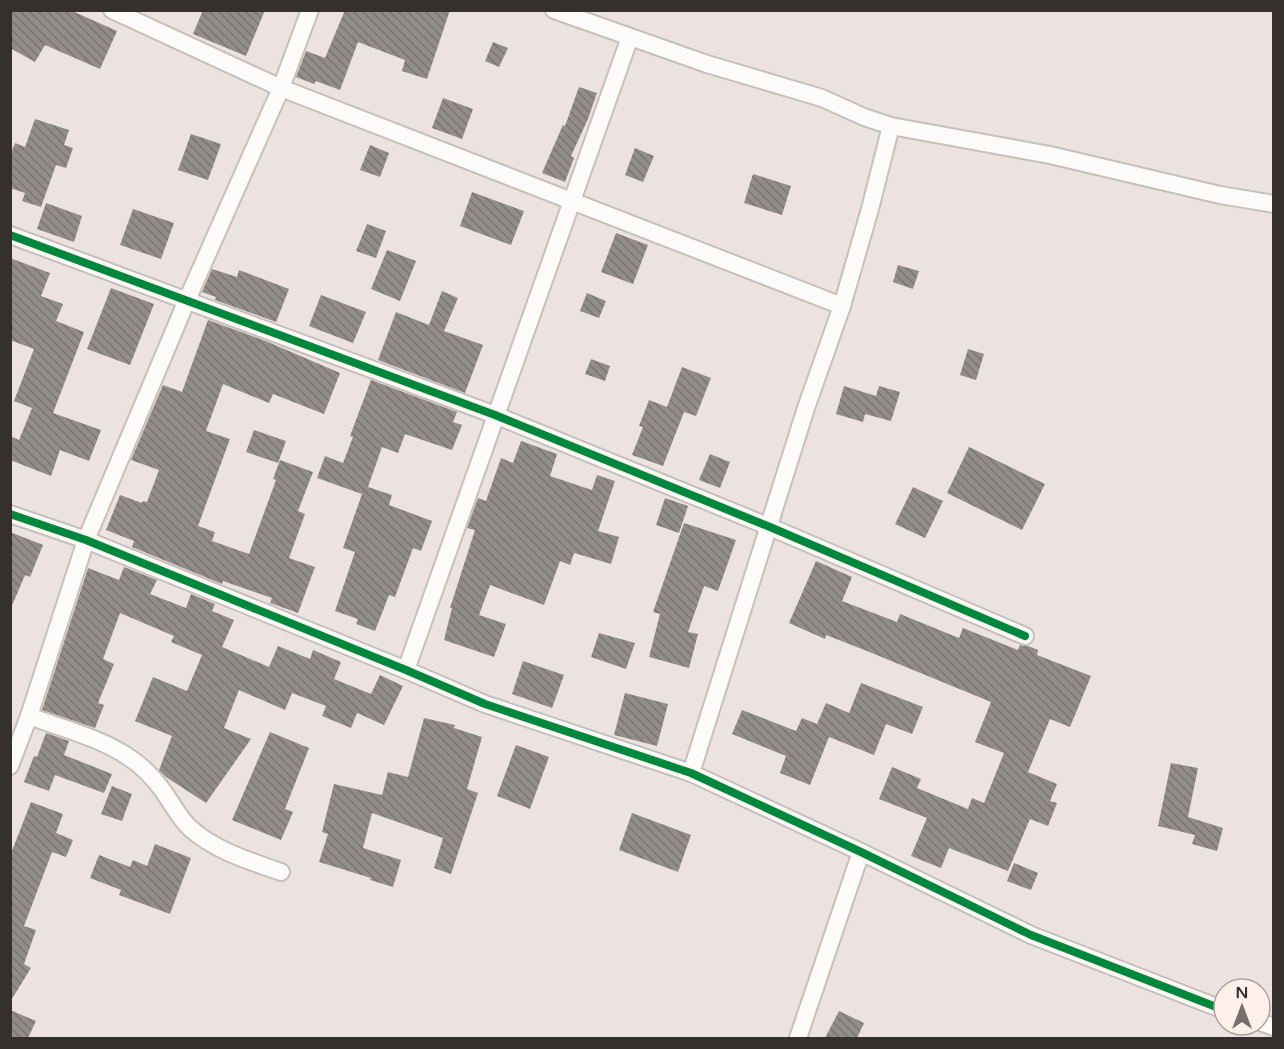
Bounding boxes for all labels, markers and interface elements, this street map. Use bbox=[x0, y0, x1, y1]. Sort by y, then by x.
north arrow bbox=[1212, 977, 1272, 1037]
text: N bbox=[1236, 983, 1248, 1003]

